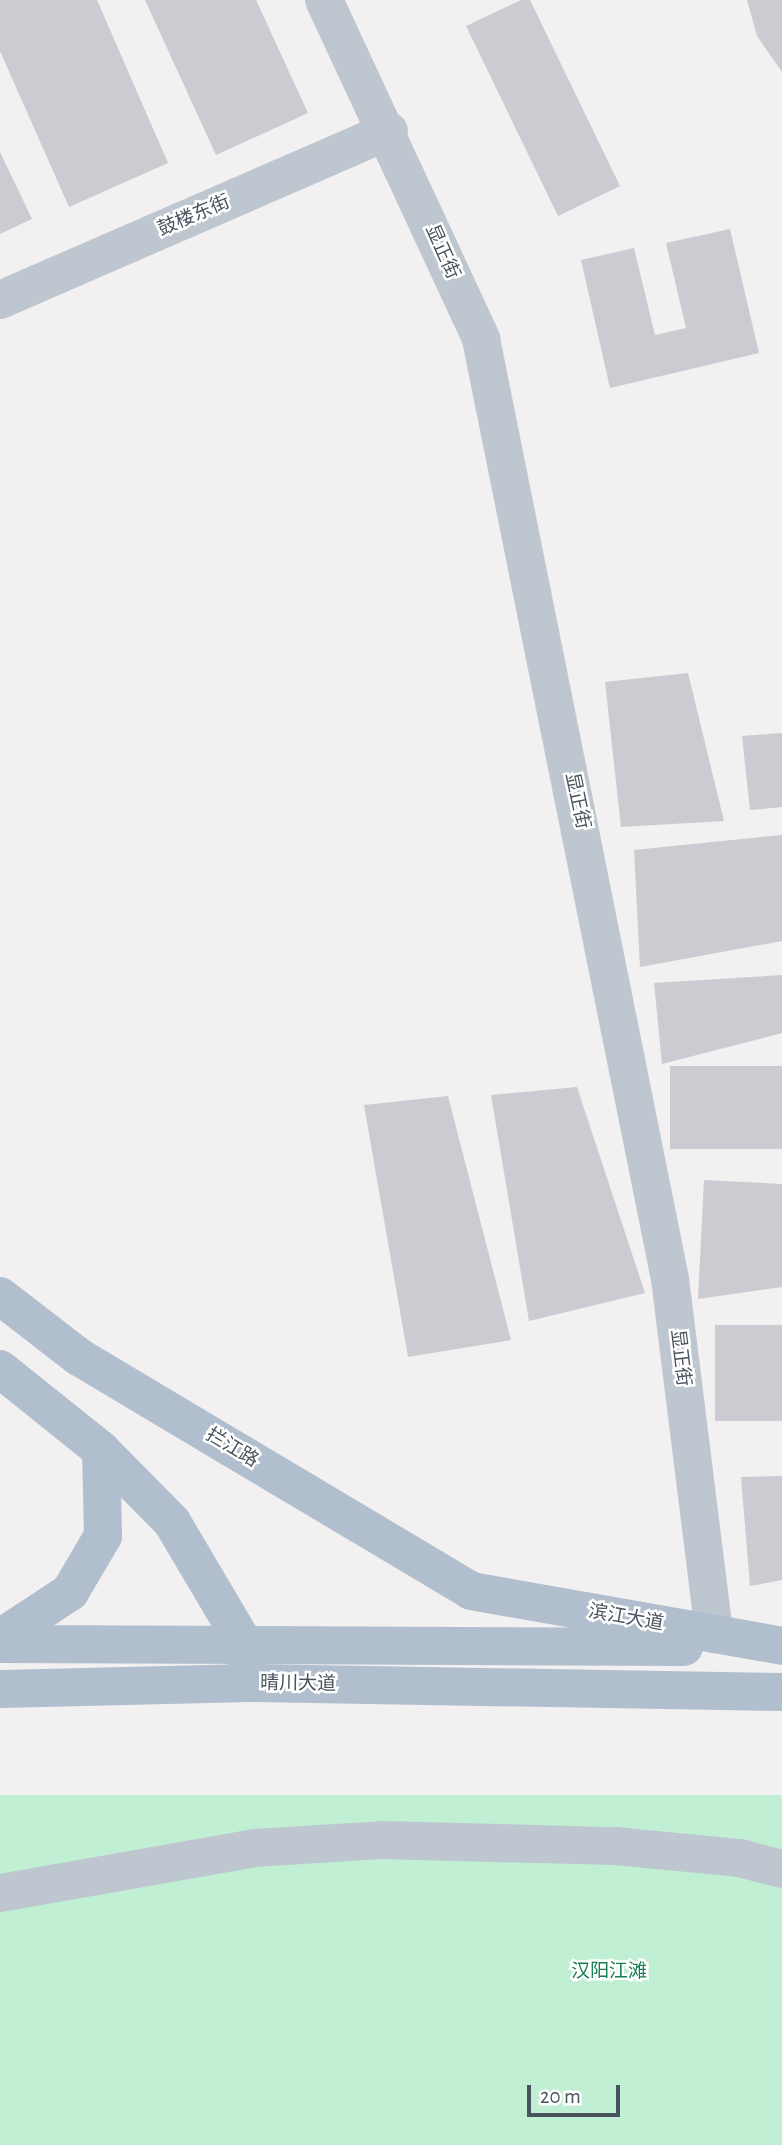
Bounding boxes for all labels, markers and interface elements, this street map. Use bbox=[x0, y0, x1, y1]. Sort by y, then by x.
street label: 鼓楼东街 bbox=[155, 191, 233, 241]
street label: 显正街 bbox=[420, 221, 464, 283]
street label: 显正街 bbox=[560, 771, 594, 831]
street label: 显正街 bbox=[665, 1328, 695, 1388]
street label: 拦江路 bbox=[202, 1424, 262, 1472]
street label: 滨江大道 bbox=[587, 1600, 665, 1636]
street label: 晴川大道 bbox=[260, 1672, 336, 1696]
park label: 汉阳江滩 bbox=[571, 1961, 647, 1983]
scale bar bbox=[530, 2072, 623, 2116]
text: 20 m bbox=[540, 2086, 581, 2107]

